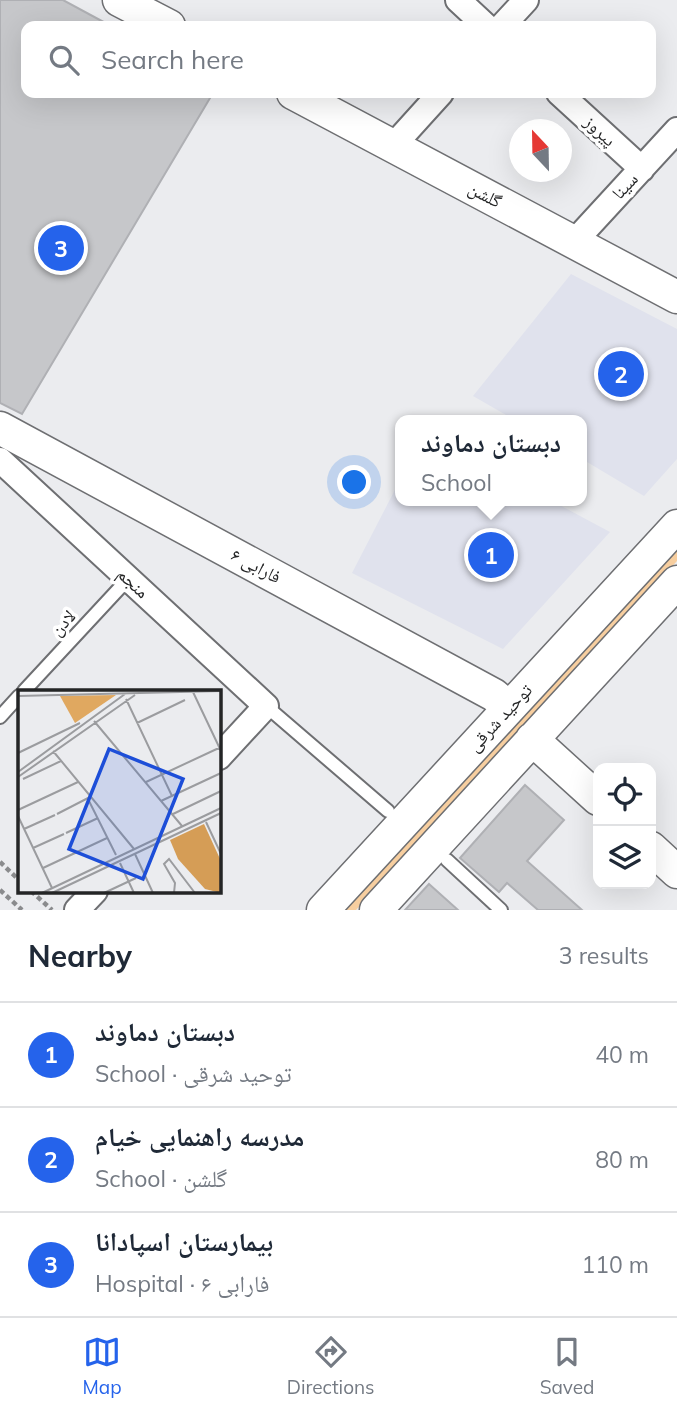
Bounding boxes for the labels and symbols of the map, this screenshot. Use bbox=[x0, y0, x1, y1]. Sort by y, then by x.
street label: پیروز bbox=[579, 110, 621, 151]
north arrow bbox=[509, 119, 572, 182]
street label: سینا bbox=[607, 168, 643, 204]
street label: گلشن bbox=[465, 176, 506, 213]
pin: 3 bbox=[38, 222, 84, 274]
pin: 2 bbox=[598, 348, 644, 400]
your location bbox=[337, 465, 371, 499]
pin: 1 bbox=[468, 529, 514, 581]
street label: فارابی ۶ bbox=[227, 543, 285, 588]
street label: منجم bbox=[112, 562, 154, 604]
street label: لادن bbox=[45, 605, 80, 640]
street label: توحید شرقی bbox=[462, 679, 537, 757]
inset map bbox=[18, 690, 220, 892]

